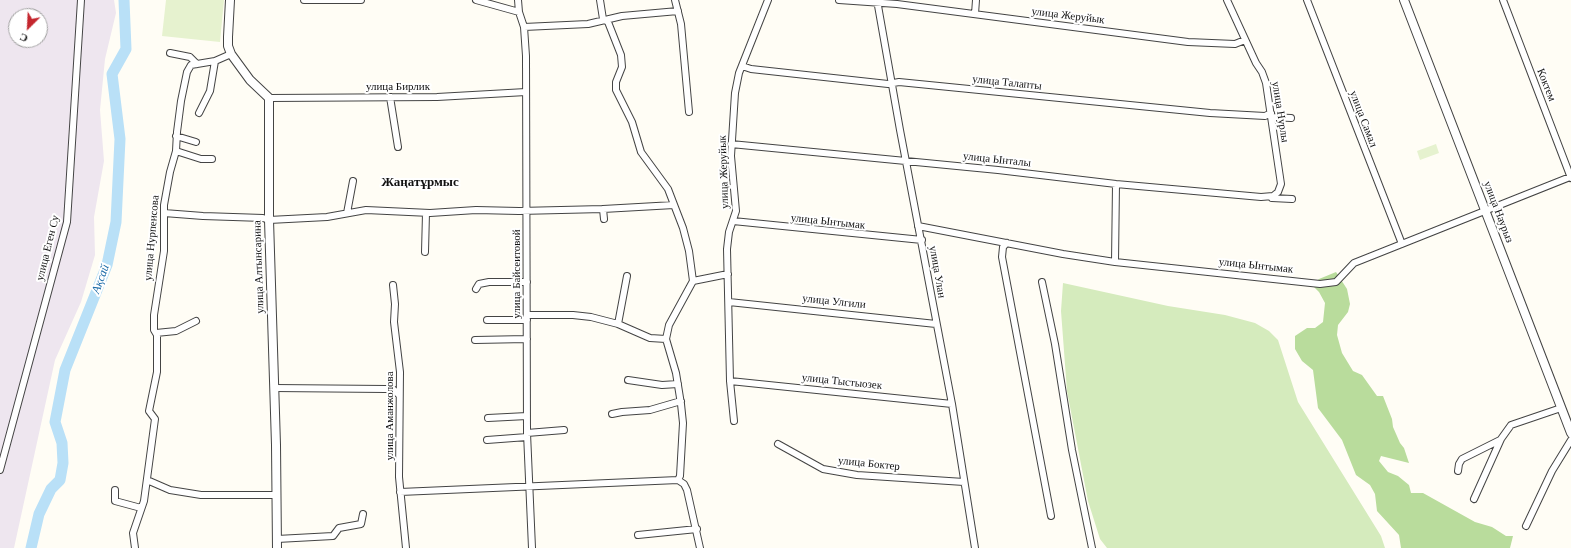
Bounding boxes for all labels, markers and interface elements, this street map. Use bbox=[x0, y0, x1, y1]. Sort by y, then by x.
street label: улица Жеруйык bbox=[1031, 5, 1105, 27]
north arrow bbox=[8, 8, 48, 48]
text: С bbox=[17, 31, 30, 45]
street label: Коктем bbox=[1533, 67, 1559, 103]
street label: улица Талапты bbox=[972, 73, 1042, 93]
street label: улица Бирлик bbox=[366, 80, 430, 94]
street label: улица Нурлы bbox=[1269, 81, 1291, 143]
street label: улица Самал bbox=[1346, 89, 1380, 149]
street label: улица Жеруйык bbox=[716, 135, 732, 209]
street label: улица Ынталы bbox=[962, 150, 1032, 170]
district label: Жаңатұрмыс bbox=[381, 175, 459, 191]
street label: улица Наурыз bbox=[1480, 179, 1516, 245]
street label: улица Нурпеисова bbox=[142, 195, 162, 281]
street label: улица Ынтымак bbox=[790, 212, 866, 232]
street label: улица Еген Су bbox=[33, 214, 63, 282]
street label: улица Алтынсарина bbox=[251, 220, 267, 314]
street label: улица Байсеитовой bbox=[510, 229, 524, 319]
street label: улица Улан bbox=[926, 245, 948, 299]
street label: улица Ынтымак bbox=[1218, 256, 1294, 276]
water label: Ақсай bbox=[89, 262, 113, 296]
street label: улица Улгили bbox=[802, 292, 866, 312]
street label: улица Аманжолова bbox=[383, 371, 397, 461]
street label: улица Тыстыозек bbox=[801, 371, 883, 393]
street label: улица Боктер bbox=[837, 454, 901, 474]

